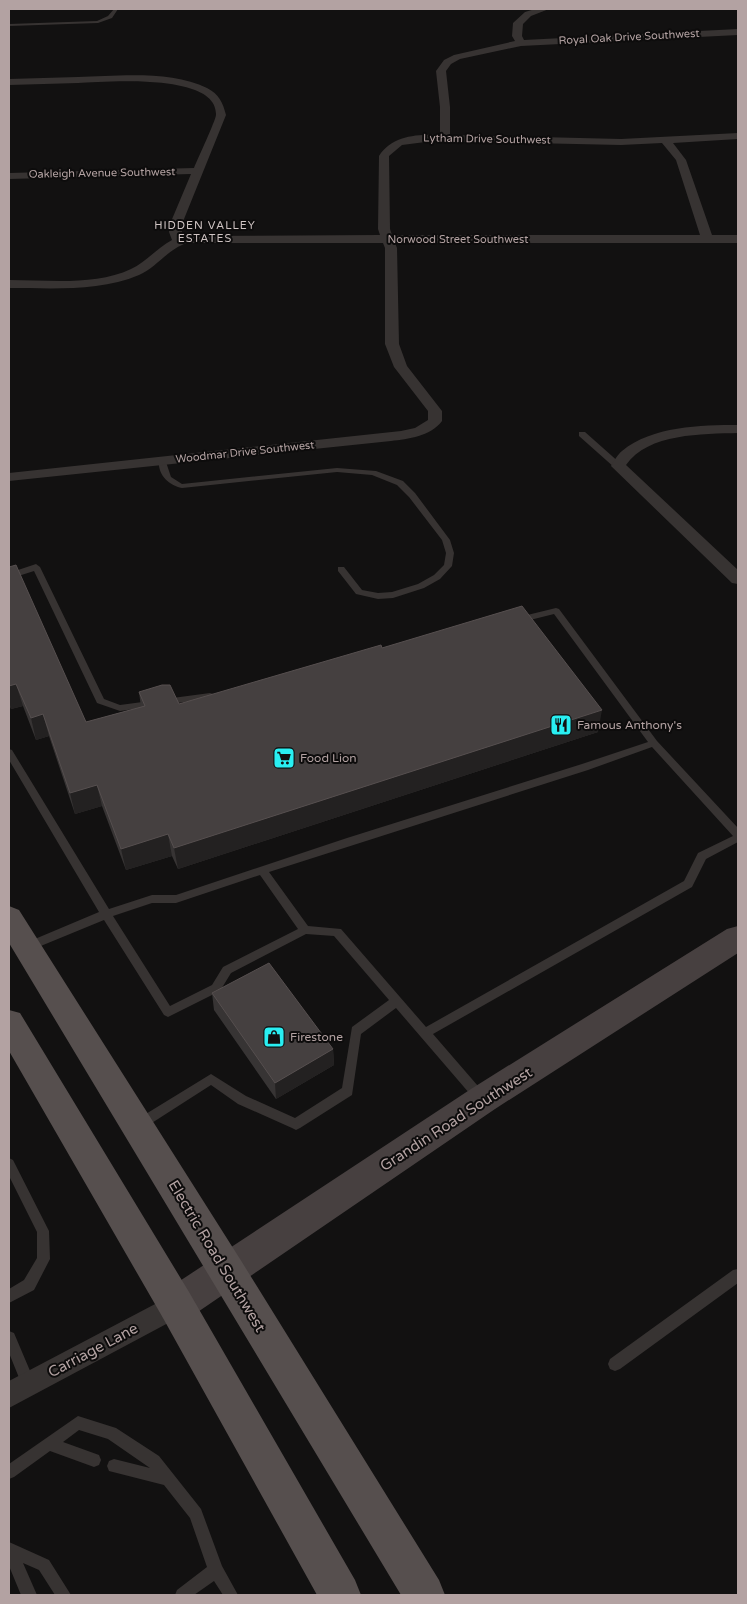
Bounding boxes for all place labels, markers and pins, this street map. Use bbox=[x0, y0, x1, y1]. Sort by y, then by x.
restaurant icon: Famous Anthony's bbox=[549, 713, 573, 737]
place label: Famous Anthony's bbox=[577, 718, 682, 732]
supermarket icon: Food Lion bbox=[272, 746, 296, 770]
place label: Food Lion bbox=[300, 751, 357, 765]
shop icon: Firestone bbox=[262, 1025, 286, 1049]
place label: Firestone bbox=[290, 1030, 343, 1044]

